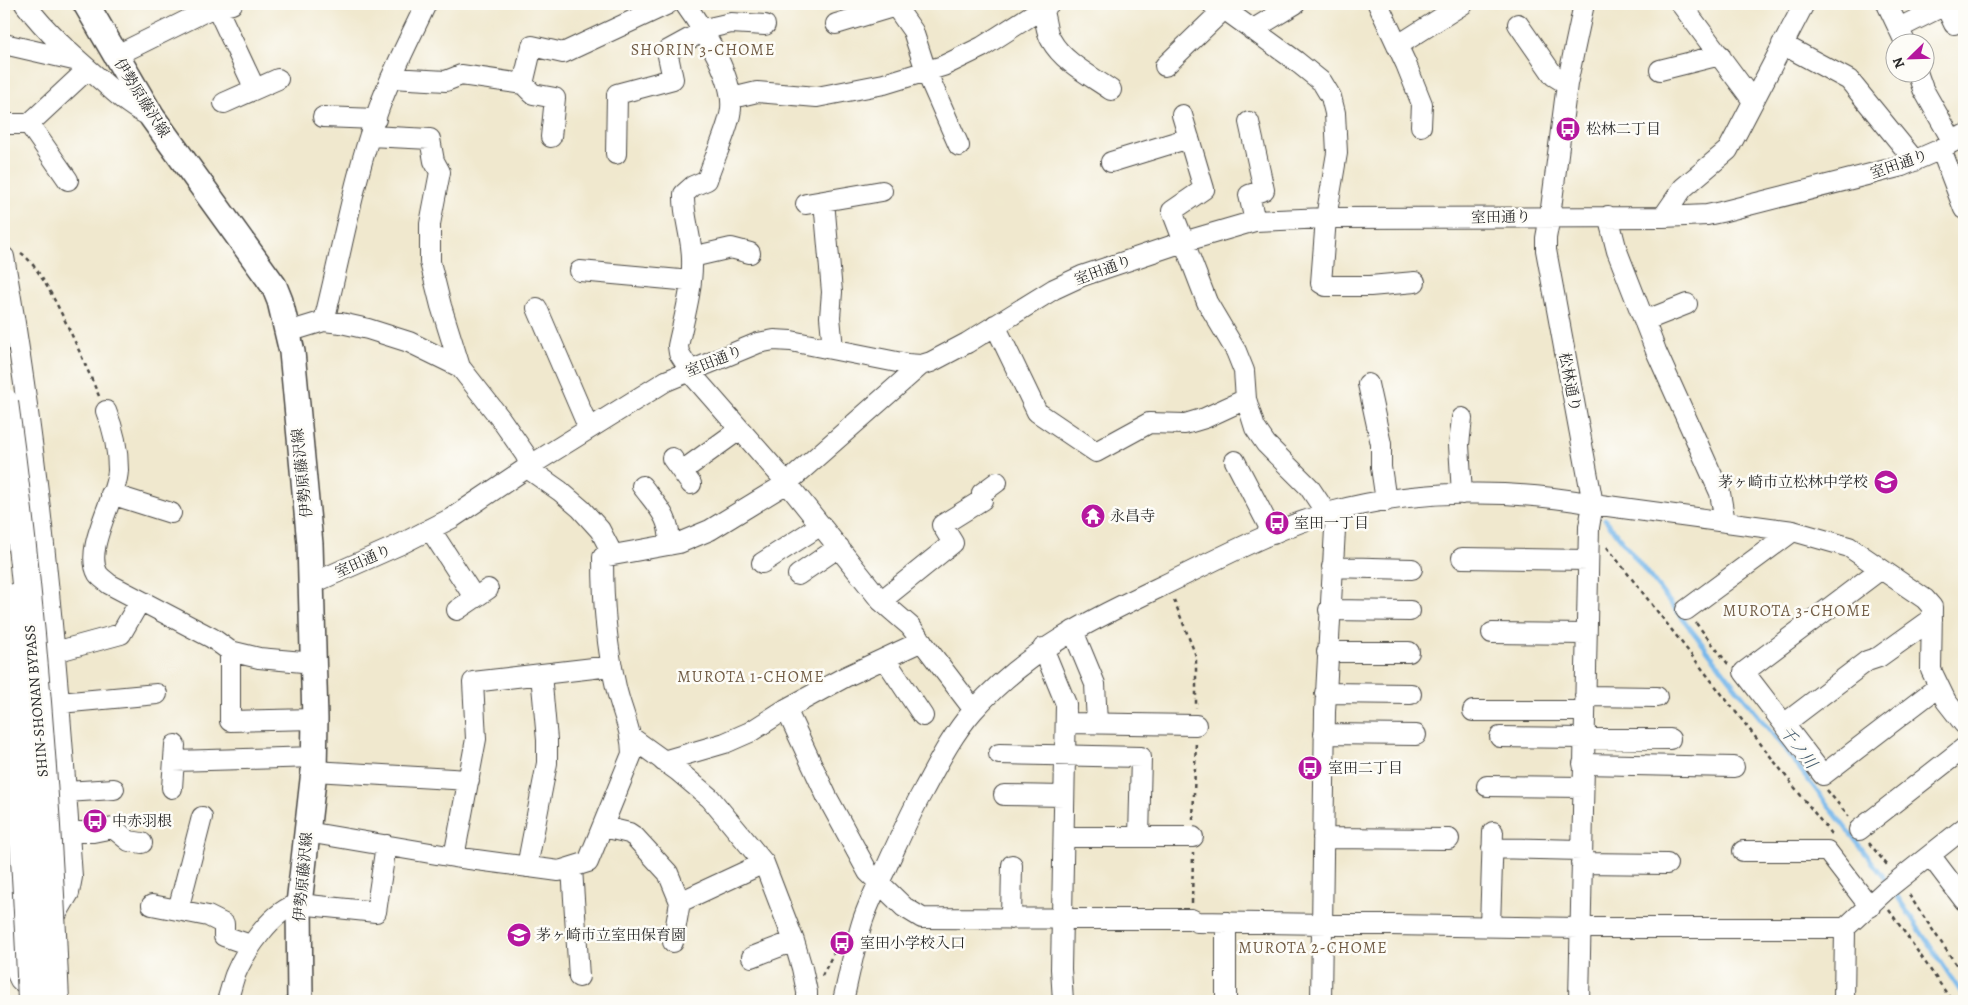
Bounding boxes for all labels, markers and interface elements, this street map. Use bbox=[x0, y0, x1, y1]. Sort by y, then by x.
north arrow bbox=[1886, 32, 1936, 82]
district label: SHORIN 3-CHOME bbox=[631, 39, 775, 61]
text: N bbox=[1888, 54, 1909, 71]
street label: 伊勢原藤沢線 bbox=[110, 55, 174, 141]
bus stop icon: 松林二丁目 bbox=[1555, 116, 1581, 142]
place label: 松林二丁目 bbox=[1586, 119, 1661, 139]
street label: 室田通り bbox=[1867, 145, 1931, 183]
street label: 室田通り bbox=[1471, 206, 1531, 228]
street label: 室田通り bbox=[1071, 250, 1135, 290]
street label: 室田通り bbox=[682, 340, 746, 382]
street label: 松林通り bbox=[1554, 351, 1586, 413]
street label: 伊勢原藤沢線 bbox=[287, 427, 317, 519]
school or university icon: 茅ヶ崎市立松林中学校 bbox=[1873, 469, 1899, 495]
place label: 茅ヶ崎市立松林中学校 bbox=[1718, 472, 1868, 492]
temple icon: 永昌寺 bbox=[1080, 503, 1106, 529]
place label: 永昌寺 bbox=[1110, 506, 1155, 526]
bus stop icon: 室田一丁目 bbox=[1264, 510, 1290, 536]
place label: 室田一丁目 bbox=[1294, 513, 1369, 533]
street label: 室田通り bbox=[332, 540, 394, 582]
district label: MUROTA 3-CHOME bbox=[1723, 600, 1871, 622]
street label: SHIN-SHONAN BYPASS bbox=[19, 624, 53, 778]
district label: MUROTA 1-CHOME bbox=[677, 666, 825, 688]
water label: 千ノ川 bbox=[1775, 722, 1823, 775]
bus stop icon: 室田二丁目 bbox=[1297, 755, 1323, 781]
place label: 室田二丁目 bbox=[1328, 758, 1403, 778]
bus stop icon: 中赤羽根 bbox=[82, 808, 108, 834]
place label: 中赤羽根 bbox=[112, 811, 172, 831]
street label: 伊勢原藤沢線 bbox=[289, 831, 317, 923]
school or university icon: 茅ヶ崎市立室田保育園 bbox=[506, 922, 532, 948]
place label: 茅ヶ崎市立室田保育園 bbox=[536, 925, 686, 945]
bus stop icon: 室田小学校入口 bbox=[829, 930, 855, 956]
place label: 室田小学校入口 bbox=[860, 933, 965, 953]
district label: MUROTA 2-CHOME bbox=[1238, 937, 1388, 959]

